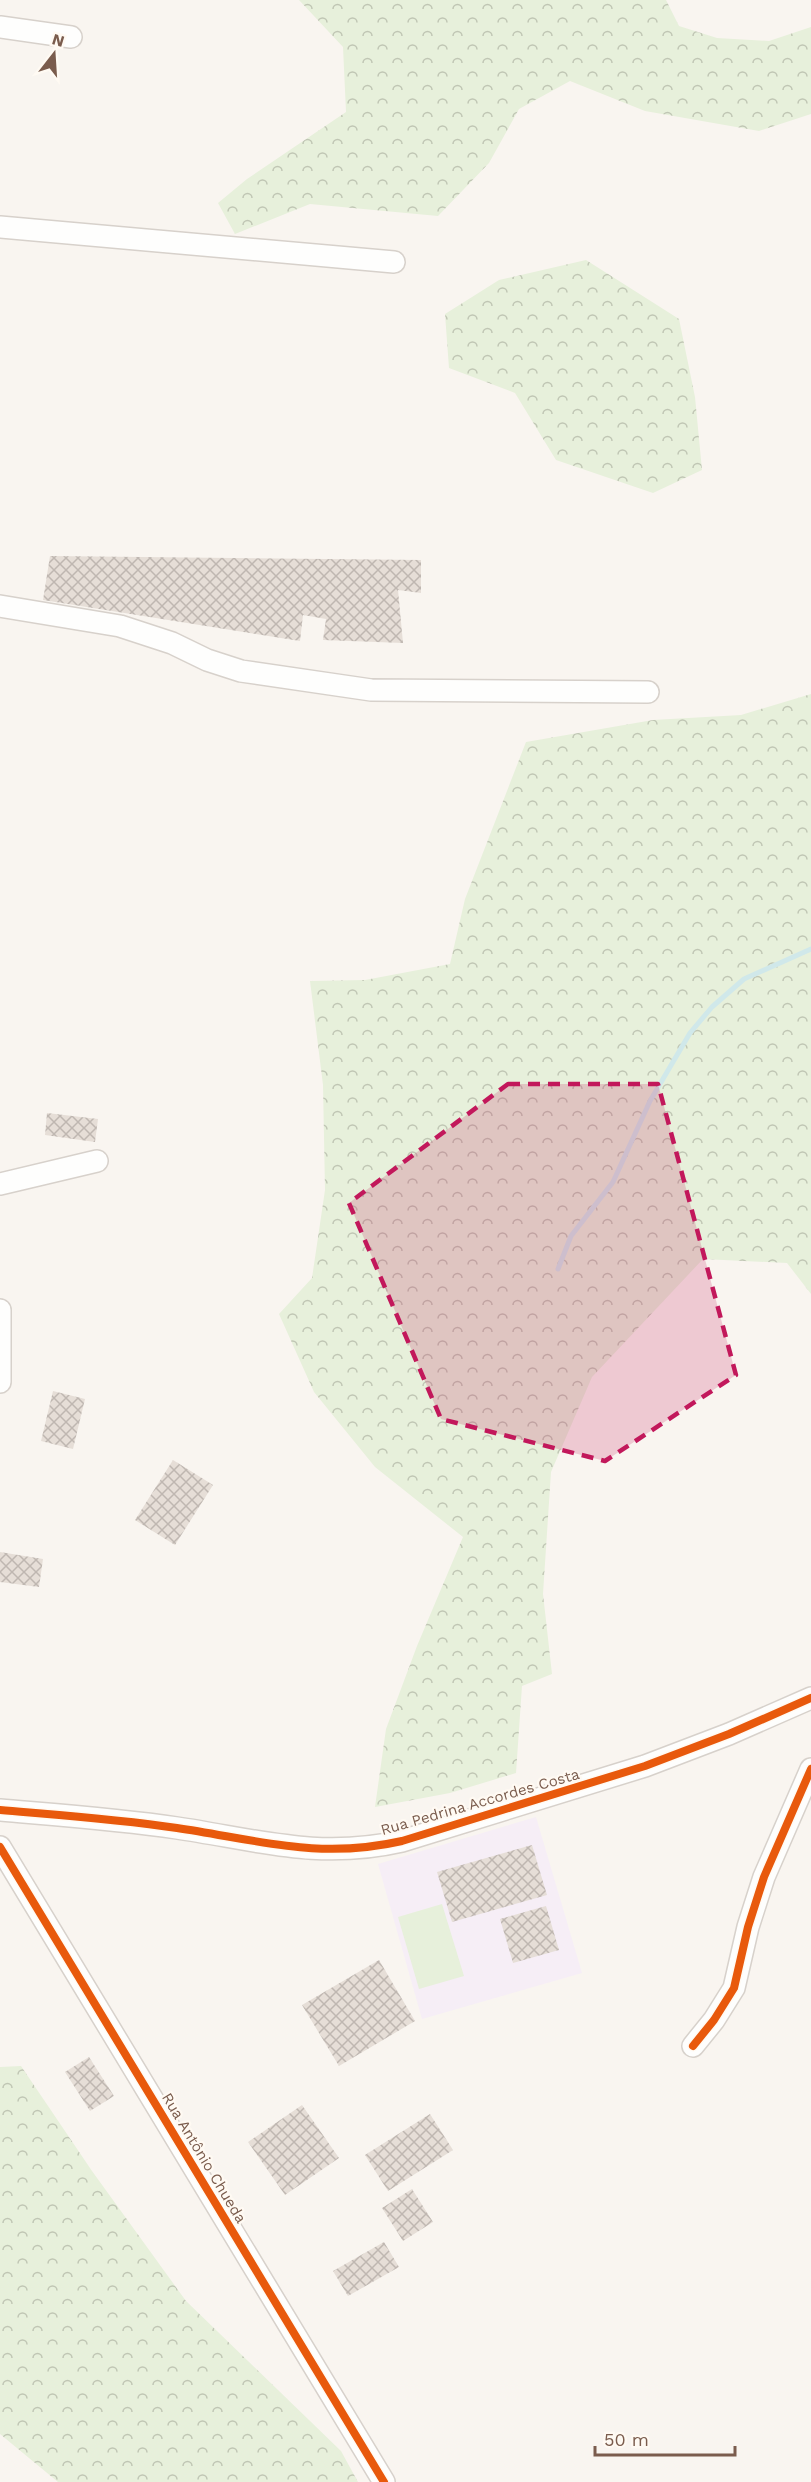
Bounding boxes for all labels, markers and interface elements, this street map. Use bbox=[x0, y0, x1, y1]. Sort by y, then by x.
north arrow bbox=[24, 24, 84, 84]
text: N bbox=[50, 29, 67, 51]
street label: Rua Pedrina Accordes Costa bbox=[379, 1765, 582, 1839]
street label: Rua Antônio Chueda bbox=[158, 2090, 250, 2227]
scale bar bbox=[595, 2419, 734, 2457]
text: 50 m bbox=[604, 2429, 649, 2450]

